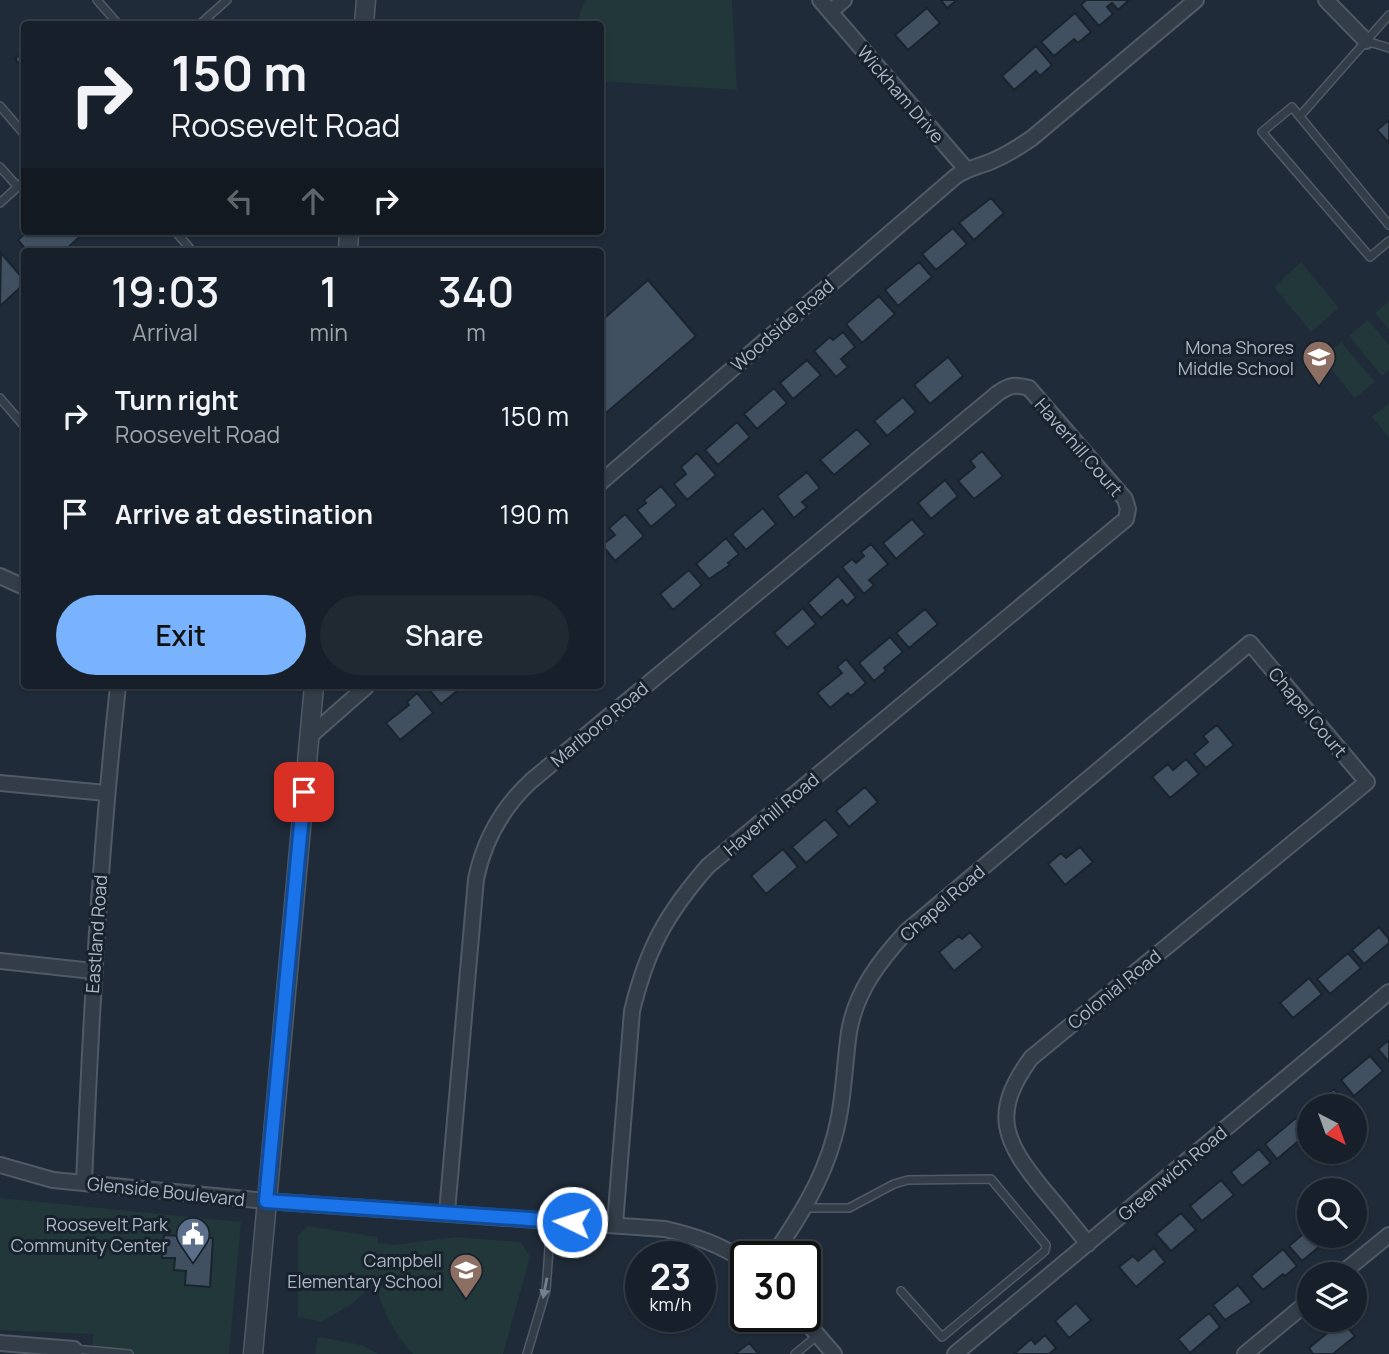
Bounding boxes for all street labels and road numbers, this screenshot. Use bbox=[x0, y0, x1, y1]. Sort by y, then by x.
street label: Wickham Drive bbox=[852, 40, 950, 148]
street label: Woodside Road bbox=[726, 274, 838, 376]
street label: Haverhill Court bbox=[1030, 393, 1128, 501]
street label: Chapel Court bbox=[1263, 662, 1353, 762]
street label: Marlboro Road bbox=[545, 676, 653, 772]
street label: Haverhill Road bbox=[718, 767, 824, 861]
street label: Chapel Road bbox=[894, 859, 990, 947]
street label: Eastland Road bbox=[80, 874, 112, 994]
street label: Colonial Road bbox=[1062, 944, 1166, 1034]
street label: Greenwich Road bbox=[1112, 1120, 1232, 1226]
street label: Glenside Boulevard bbox=[86, 1171, 246, 1211]

